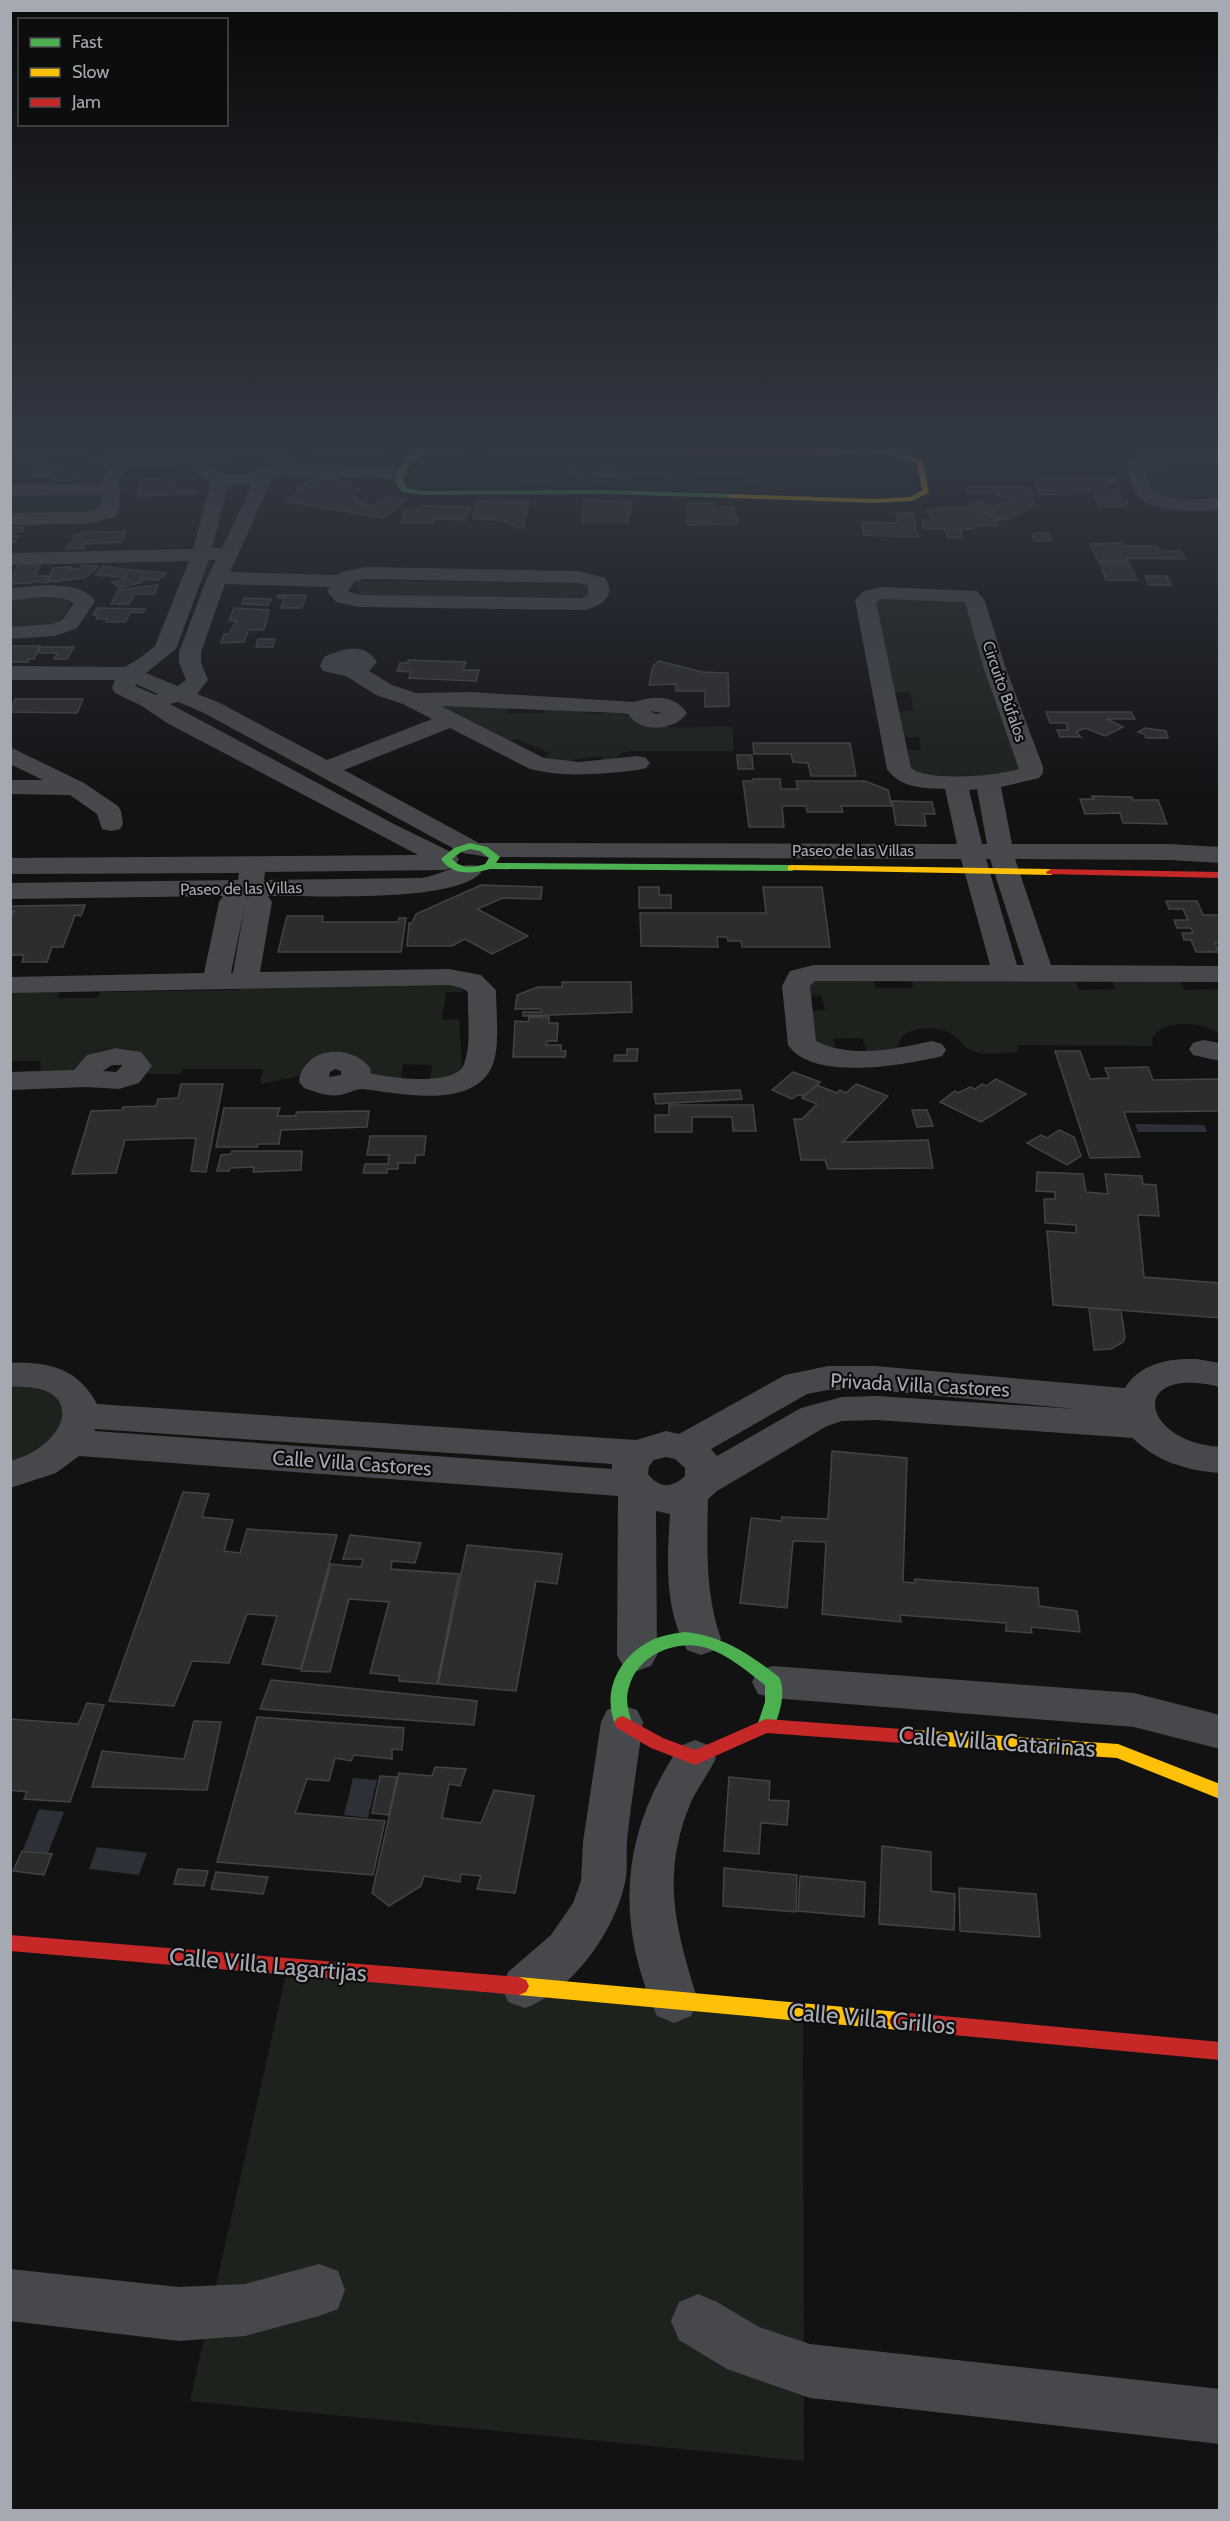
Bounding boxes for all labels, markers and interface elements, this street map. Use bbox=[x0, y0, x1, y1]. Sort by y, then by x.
legend bbox=[18, 18, 228, 126]
text: Fast bbox=[72, 31, 103, 53]
text: Slow bbox=[72, 61, 109, 83]
text: Jam bbox=[71, 91, 101, 113]
street label: Circuito Búfalos bbox=[978, 638, 1031, 744]
street label: Paseo de las Villas bbox=[792, 841, 914, 860]
street label: Paseo de las Villas bbox=[180, 878, 302, 899]
street label: Privada Villa Castores bbox=[830, 1368, 1010, 1402]
street label: Calle Villa Castores bbox=[272, 1445, 432, 1481]
street label: Calle Villa Catarinas bbox=[898, 1720, 1097, 1763]
street label: Calle Villa Lagartijas bbox=[168, 1941, 368, 1988]
street label: Calle Villa Grillos bbox=[787, 1997, 957, 2040]

